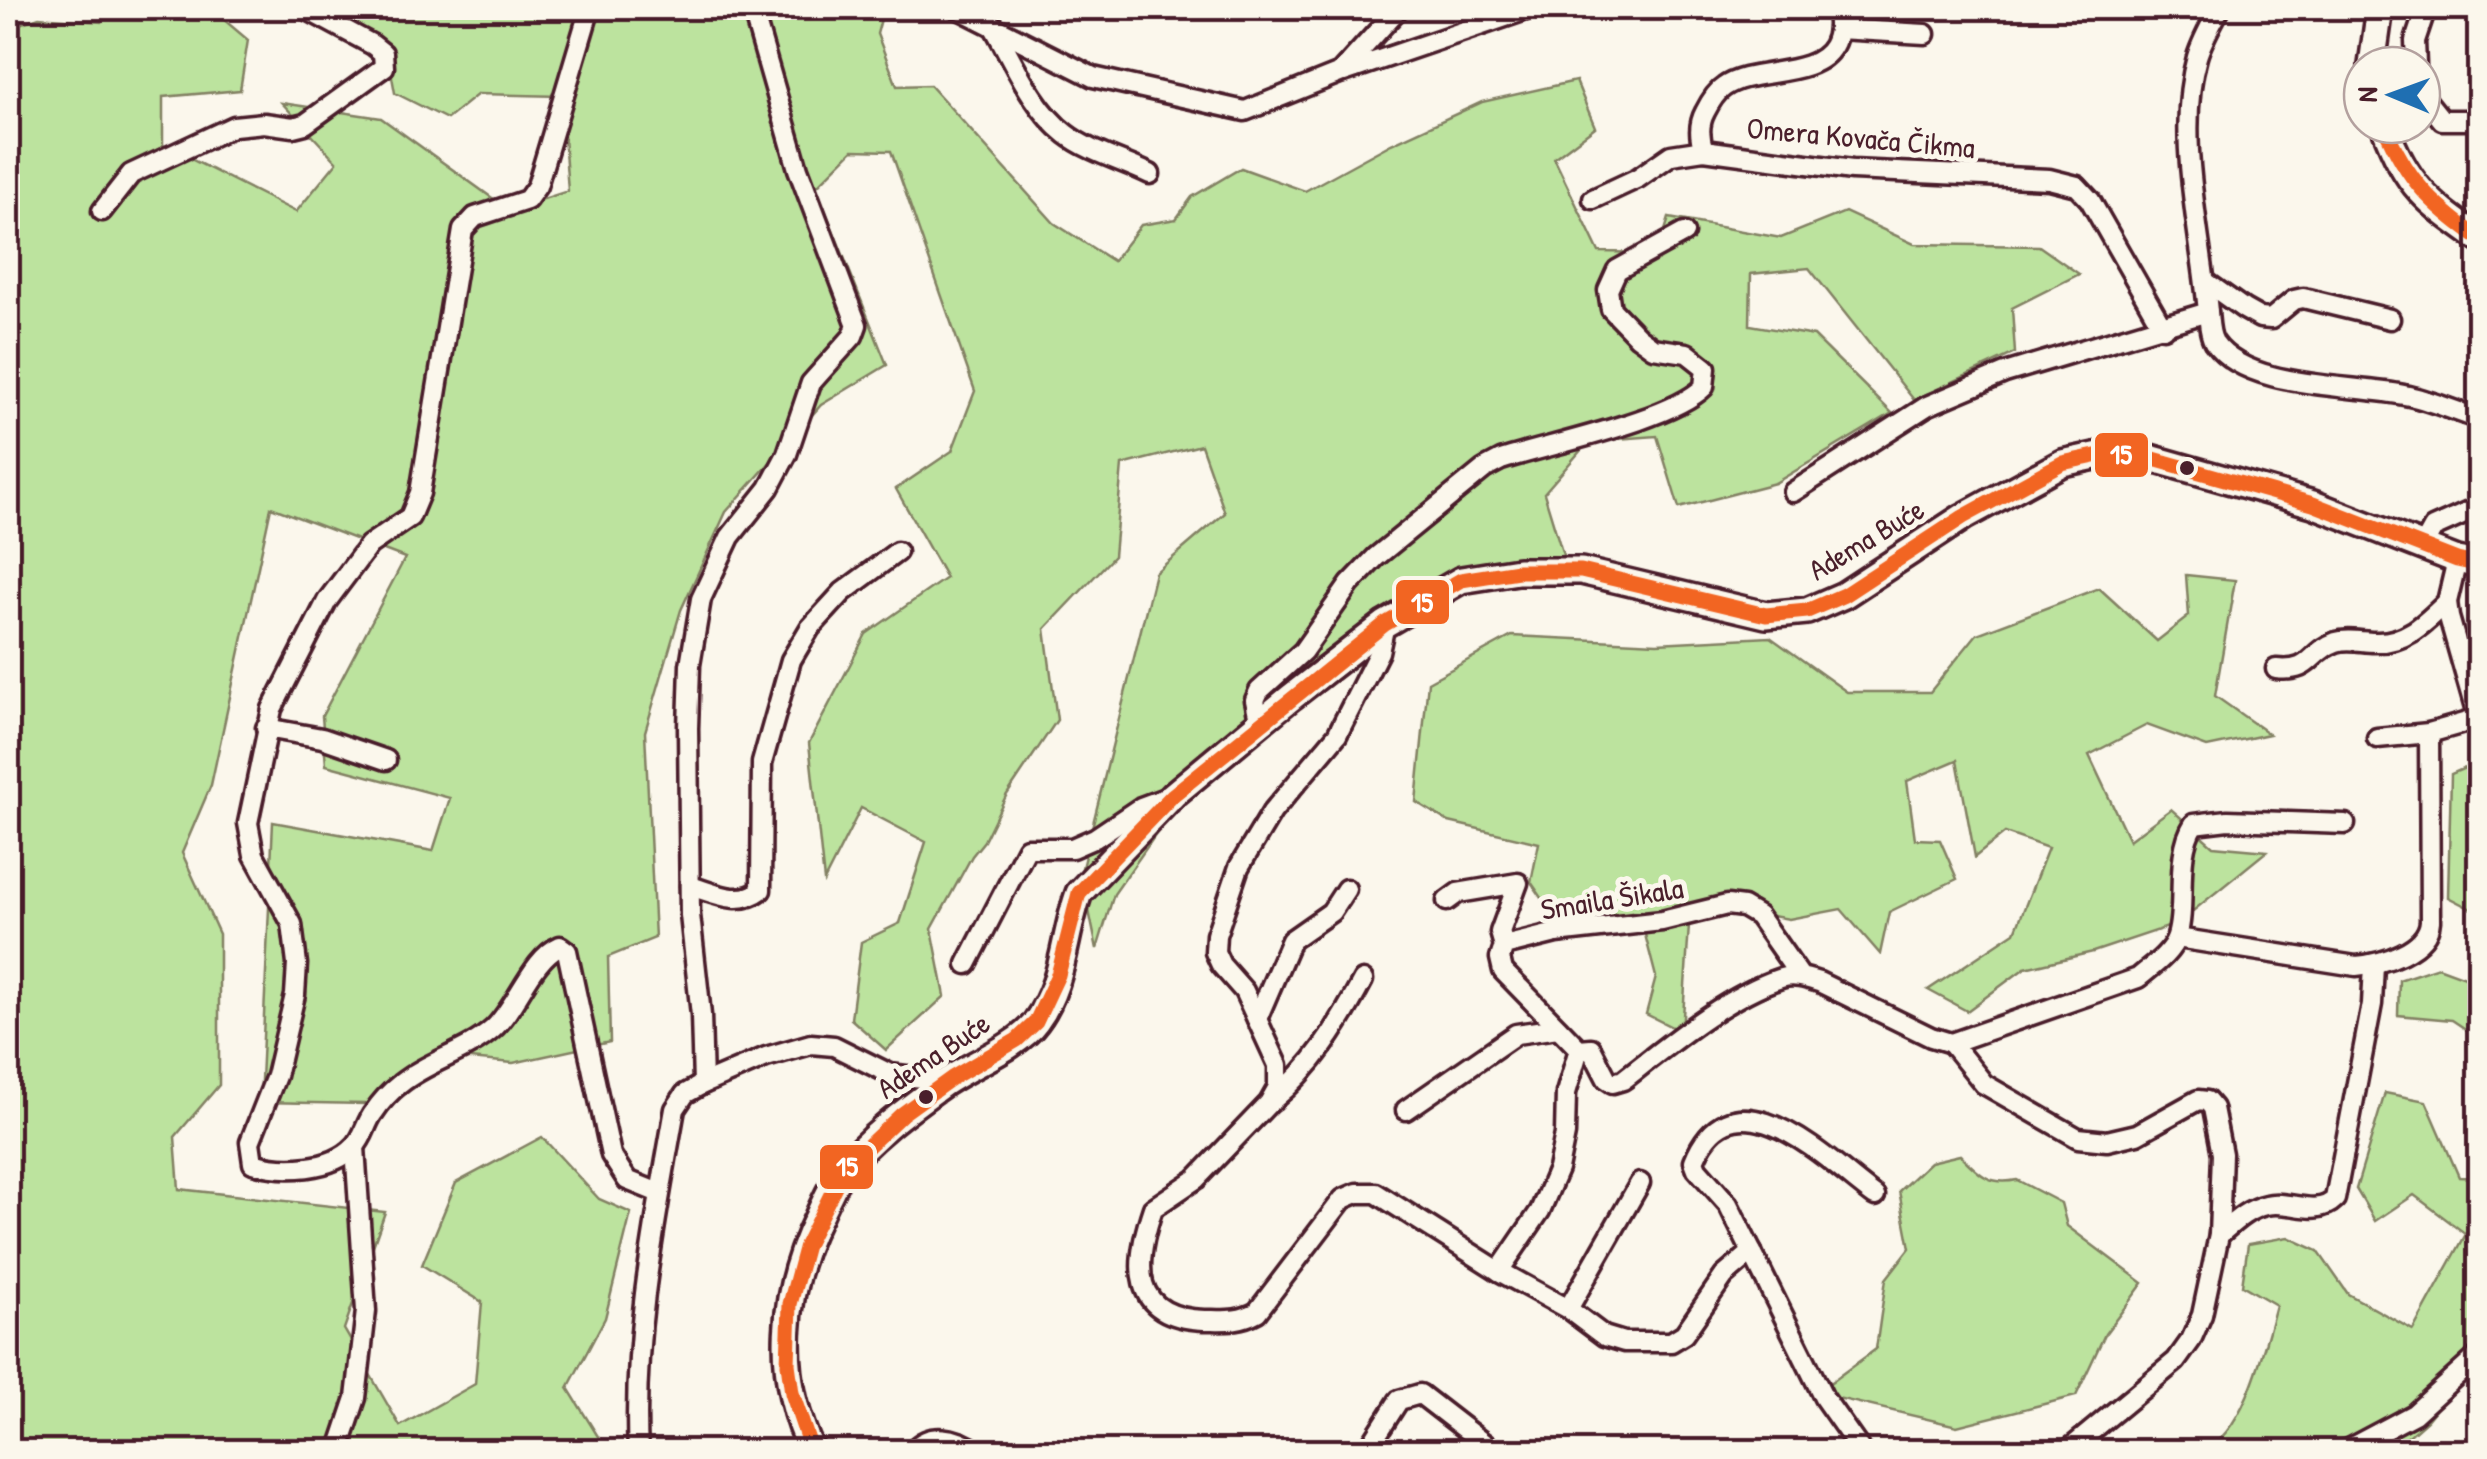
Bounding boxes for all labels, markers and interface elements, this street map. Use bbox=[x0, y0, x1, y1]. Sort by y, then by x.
north arrow bbox=[2342, 45, 2442, 145]
text: N bbox=[2348, 87, 2386, 102]
street label: Omera Kovača Čikma bbox=[1745, 107, 1977, 167]
line badge: 15 bbox=[2093, 431, 2150, 479]
text: 15 bbox=[2110, 435, 2132, 473]
unlabelled marker bbox=[2177, 458, 2197, 478]
street label: Adema Buće bbox=[1801, 489, 1931, 589]
line badge: 15 bbox=[1394, 578, 1451, 626]
text: 15 bbox=[1411, 583, 1433, 621]
street label: Smaila Šikala bbox=[1538, 867, 1686, 929]
street label: Adema Buće bbox=[869, 1003, 997, 1107]
unlabelled marker bbox=[916, 1087, 936, 1107]
line badge: 15 bbox=[818, 1143, 875, 1191]
text: 15 bbox=[836, 1147, 858, 1185]

